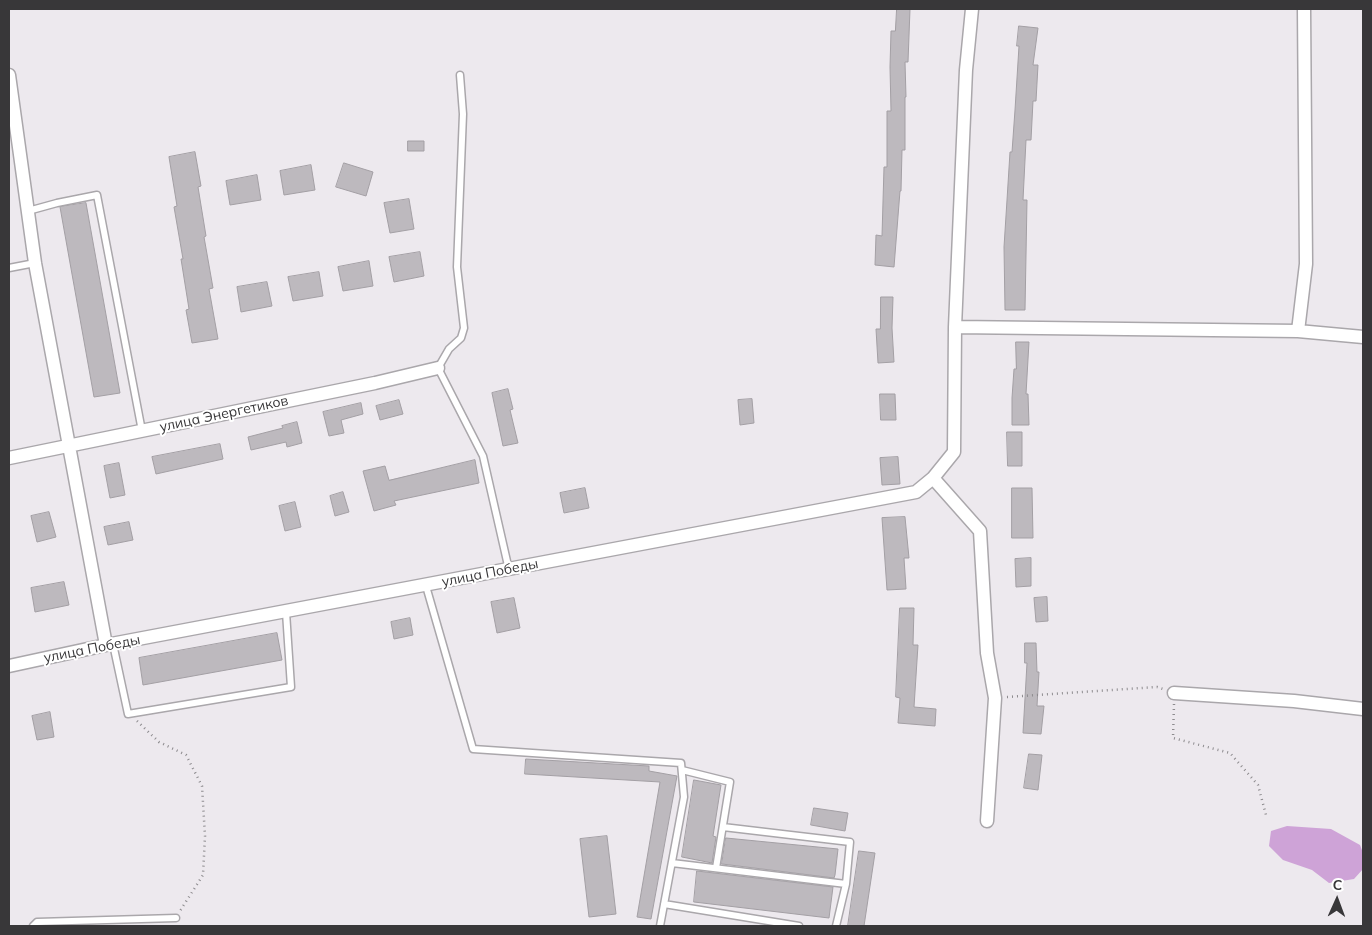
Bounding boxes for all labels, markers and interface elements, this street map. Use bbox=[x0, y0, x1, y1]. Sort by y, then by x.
street label: улица Энергетиков bbox=[158, 392, 290, 436]
street label: улица Победы bbox=[440, 555, 540, 591]
street label: улица Победы bbox=[42, 631, 142, 667]
north arrow bbox=[1312, 875, 1362, 925]
text: С bbox=[1332, 876, 1343, 894]

